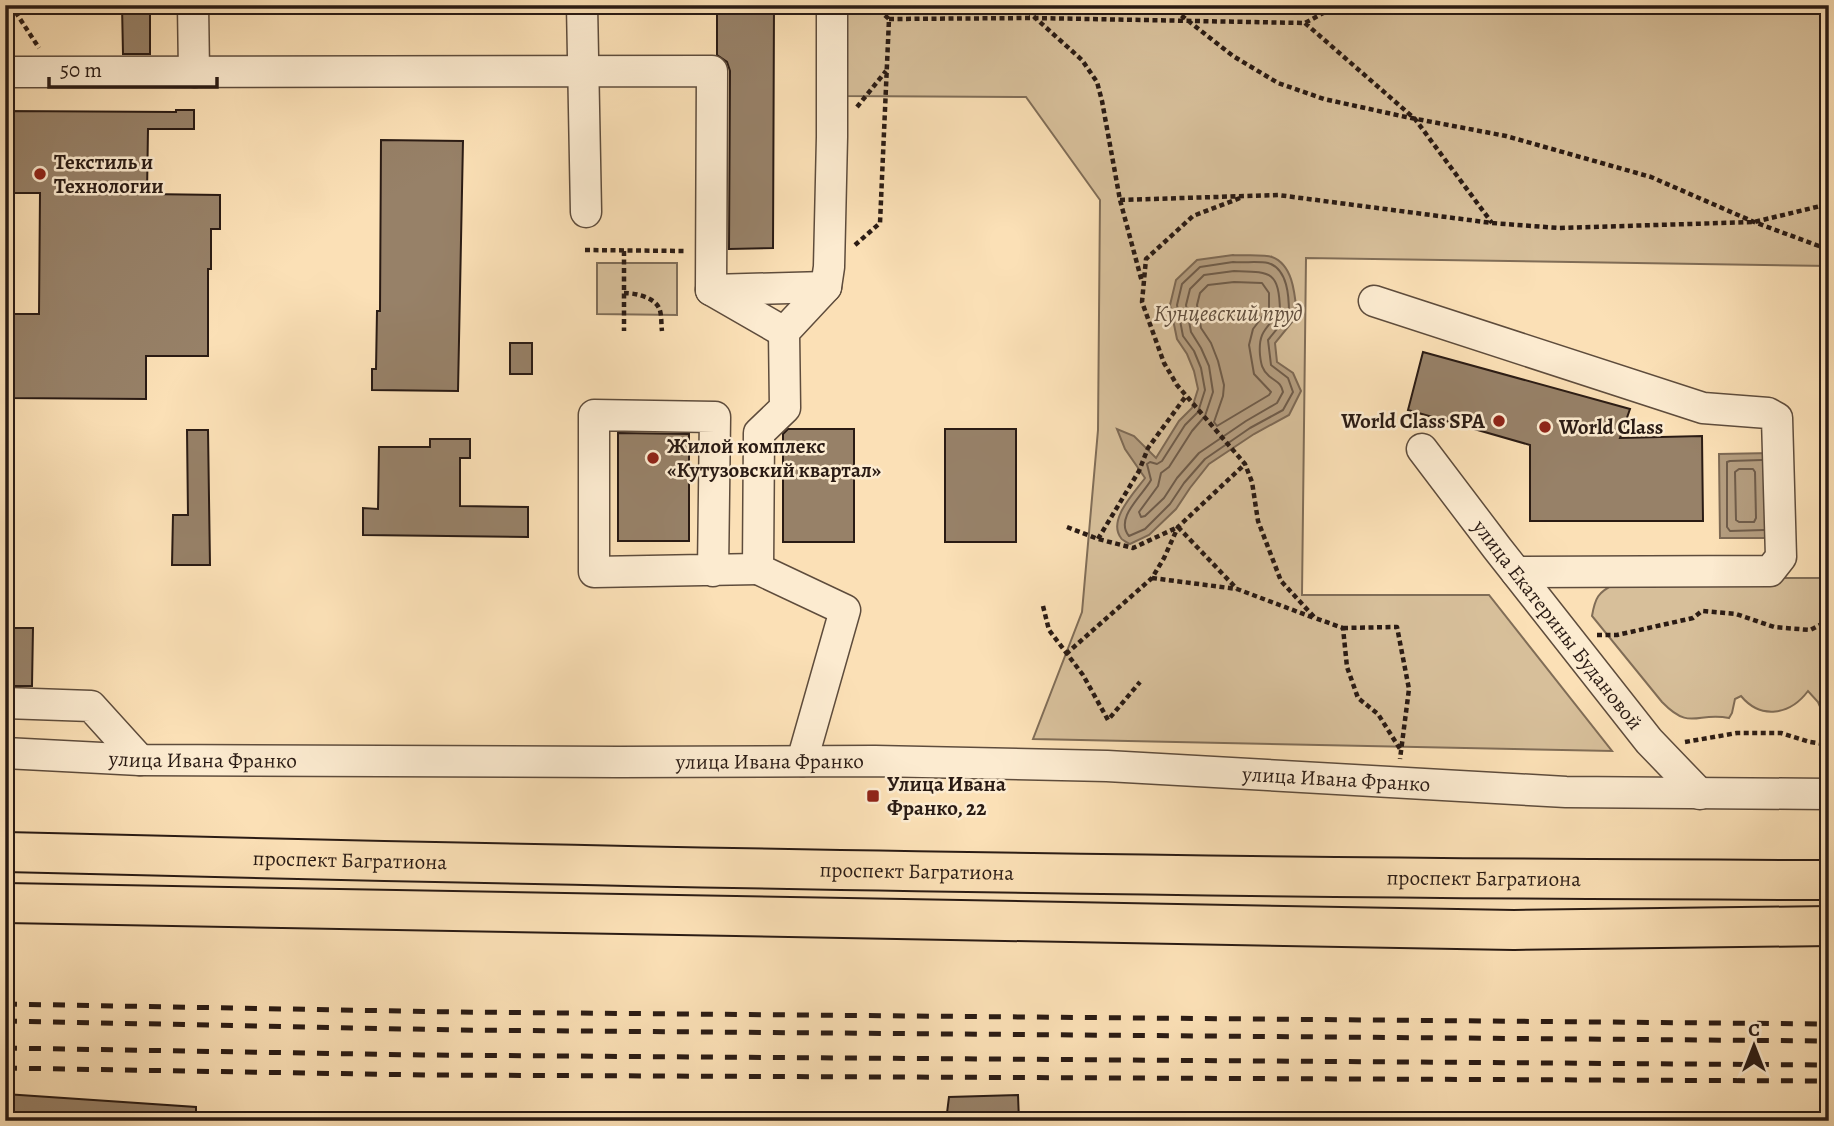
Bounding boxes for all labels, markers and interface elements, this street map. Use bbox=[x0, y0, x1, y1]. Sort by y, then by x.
scale bar bbox=[49, 46, 217, 90]
text: 50 m bbox=[60, 56, 102, 84]
place label: Текстиль и Технологии bbox=[54, 148, 164, 200]
marker: Текстиль и Технологии bbox=[32, 166, 48, 182]
water label: Кунцевский пруд bbox=[1153, 298, 1303, 329]
place label: World Class SPA bbox=[1340, 407, 1486, 435]
marker: World Class SPA bbox=[1491, 413, 1507, 429]
place label: World Class bbox=[1558, 413, 1663, 441]
marker: World Class bbox=[1537, 419, 1553, 435]
place label: Жилой комплекс «Кутузовский квартал» bbox=[667, 432, 881, 484]
marker: Жилой комплекс «Кутузовский квартал» bbox=[645, 450, 661, 466]
street label: улица Екатерины Будановой bbox=[1466, 513, 1649, 736]
street label: улица Ивана Франко bbox=[107, 744, 297, 775]
street label: улица Ивана Франко bbox=[675, 747, 864, 776]
street label: улица Ивана Франко bbox=[1241, 760, 1431, 798]
place label: Улица Ивана Франко, 22 bbox=[887, 770, 1006, 822]
marker: Улица Ивана Франко, 22 bbox=[865, 788, 881, 804]
street label: проспект Багратиона bbox=[252, 844, 448, 876]
street label: проспект Багратиона bbox=[819, 856, 1015, 887]
street label: проспект Багратиона bbox=[1386, 863, 1581, 893]
north arrow bbox=[1718, 1010, 1788, 1080]
text: С bbox=[1748, 1017, 1760, 1043]

